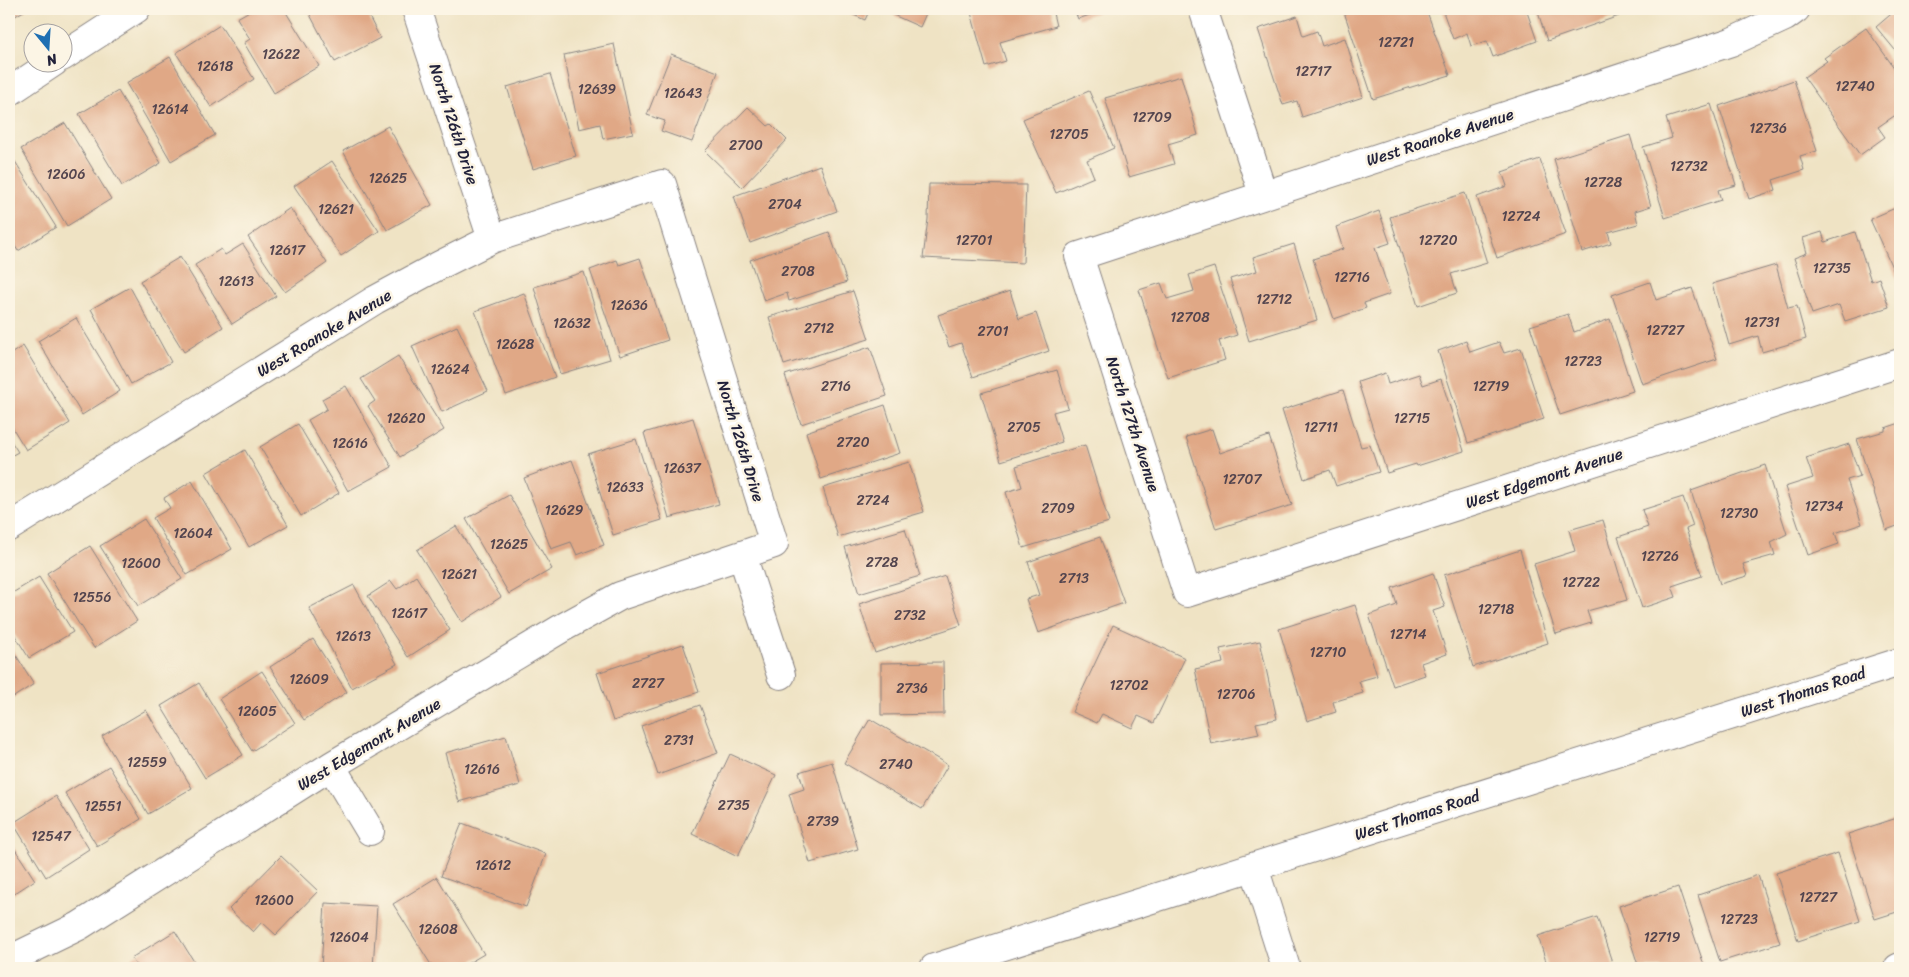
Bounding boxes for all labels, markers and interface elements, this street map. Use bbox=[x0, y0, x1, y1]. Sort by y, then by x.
north arrow bbox=[22, 22, 72, 72]
house number: 12721 bbox=[1378, 30, 1414, 55]
house number: 12622 bbox=[262, 42, 300, 67]
text: N bbox=[43, 46, 61, 73]
house number: 12618 bbox=[197, 54, 234, 79]
street label: North 126th Drive bbox=[421, 59, 487, 189]
house number: 12717 bbox=[1295, 59, 1332, 84]
house number: 12740 bbox=[1835, 74, 1875, 99]
house number: 12639 bbox=[578, 77, 617, 102]
house number: 12643 bbox=[664, 81, 703, 106]
house number: 12614 bbox=[152, 97, 189, 122]
street label: West Roanoke Avenue bbox=[1362, 99, 1518, 175]
house number: 12709 bbox=[1132, 105, 1172, 130]
house number: 12736 bbox=[1749, 116, 1787, 141]
house number: 12705 bbox=[1049, 122, 1089, 147]
house number: 2700 bbox=[729, 133, 763, 158]
house number: 12732 bbox=[1670, 154, 1708, 179]
house number: 12606 bbox=[47, 162, 85, 187]
house number: 12625 bbox=[369, 166, 408, 191]
house number: 12728 bbox=[1584, 170, 1623, 195]
house number: 2704 bbox=[768, 192, 802, 217]
house number: 12621 bbox=[318, 197, 354, 222]
house number: 12724 bbox=[1502, 204, 1541, 229]
house number: 12701 bbox=[956, 228, 992, 253]
house number: 12720 bbox=[1418, 228, 1458, 253]
house number: 12617 bbox=[269, 238, 306, 263]
house number: 12735 bbox=[1813, 256, 1852, 281]
house number: 2708 bbox=[781, 259, 815, 284]
house number: 12716 bbox=[1334, 265, 1370, 290]
house number: 12613 bbox=[218, 269, 254, 294]
street label: West Roanoke Avenue bbox=[251, 281, 397, 385]
house number: 12712 bbox=[1256, 287, 1292, 312]
house number: 12636 bbox=[610, 293, 648, 318]
house number: 12708 bbox=[1170, 305, 1210, 330]
house number: 12731 bbox=[1744, 310, 1780, 335]
house number: 12632 bbox=[553, 311, 591, 336]
house number: 2712 bbox=[804, 316, 834, 341]
house number: 12727 bbox=[1646, 318, 1685, 343]
house number: 2701 bbox=[978, 319, 1008, 344]
house number: 12628 bbox=[496, 332, 535, 357]
house number: 12723 bbox=[1564, 349, 1602, 374]
street label: North 127th Avenue bbox=[1097, 352, 1169, 496]
house number: 12624 bbox=[431, 357, 470, 382]
house number: 2716 bbox=[821, 374, 851, 399]
house number: 12719 bbox=[1473, 374, 1510, 399]
street label: North 126th Drive bbox=[709, 376, 773, 506]
house number: 12620 bbox=[387, 406, 426, 431]
house number: 12715 bbox=[1394, 406, 1431, 431]
house number: 2705 bbox=[1007, 415, 1041, 440]
house number: 12711 bbox=[1304, 415, 1338, 440]
house number: 2720 bbox=[837, 430, 870, 455]
house number: 12616 bbox=[332, 431, 368, 456]
street label: West Edgemont Avenue bbox=[1461, 439, 1627, 517]
house number: 12637 bbox=[663, 456, 702, 481]
house number: 12707 bbox=[1223, 467, 1262, 492]
house number: 12633 bbox=[606, 475, 644, 500]
house number: 2724 bbox=[857, 488, 890, 513]
house number: 12734 bbox=[1805, 494, 1844, 519]
house number: 2709 bbox=[1041, 496, 1075, 521]
house number: 12629 bbox=[545, 498, 584, 523]
house number: 12730 bbox=[1720, 501, 1758, 526]
house number: 12604 bbox=[173, 521, 213, 546]
house number: 12625 bbox=[490, 532, 529, 557]
house number: 12726 bbox=[1641, 544, 1679, 569]
house number: 2728 bbox=[866, 550, 899, 575]
house number: 12600 bbox=[121, 551, 161, 576]
house number: 12621 bbox=[441, 562, 477, 587]
house number: 2713 bbox=[1059, 566, 1089, 591]
house number: 12722 bbox=[1562, 570, 1600, 595]
house number: 12556 bbox=[72, 585, 112, 610]
house number: 12718 bbox=[1478, 597, 1515, 622]
house number: 12617 bbox=[391, 601, 428, 626]
house number: 2732 bbox=[894, 603, 926, 628]
house number: 12714 bbox=[1390, 622, 1427, 647]
house number: 12613 bbox=[335, 624, 371, 649]
house number: 12710 bbox=[1310, 640, 1347, 665]
street label: West Thomas Road bbox=[1737, 658, 1871, 726]
house number: 12609 bbox=[289, 667, 329, 692]
house number: 2727 bbox=[632, 671, 665, 696]
house number: 12702 bbox=[1109, 673, 1149, 698]
house number: 2736 bbox=[896, 676, 928, 701]
house number: 12706 bbox=[1217, 682, 1255, 707]
street label: West Edgemont Avenue bbox=[291, 689, 447, 799]
house number: 12605 bbox=[237, 699, 277, 724]
house number: 2731 bbox=[664, 728, 694, 753]
house number: 12559 bbox=[127, 750, 167, 775]
house number: 2740 bbox=[879, 752, 913, 777]
house number: 12616 bbox=[464, 757, 500, 782]
street label: West Thomas Road bbox=[1351, 781, 1485, 849]
house number: 2735 bbox=[718, 793, 751, 818]
house number: 12551 bbox=[84, 794, 122, 819]
house number: 2739 bbox=[807, 809, 840, 834]
house number: 12547 bbox=[31, 824, 72, 849]
house number: 12612 bbox=[475, 853, 511, 878]
house number: 12727 bbox=[1799, 885, 1838, 910]
house number: 12600 bbox=[254, 888, 294, 913]
house number: 12723 bbox=[1720, 907, 1758, 932]
house number: 12608 bbox=[418, 917, 458, 942]
house number: 12604 bbox=[329, 925, 369, 950]
house number: 12719 bbox=[1644, 925, 1681, 950]

